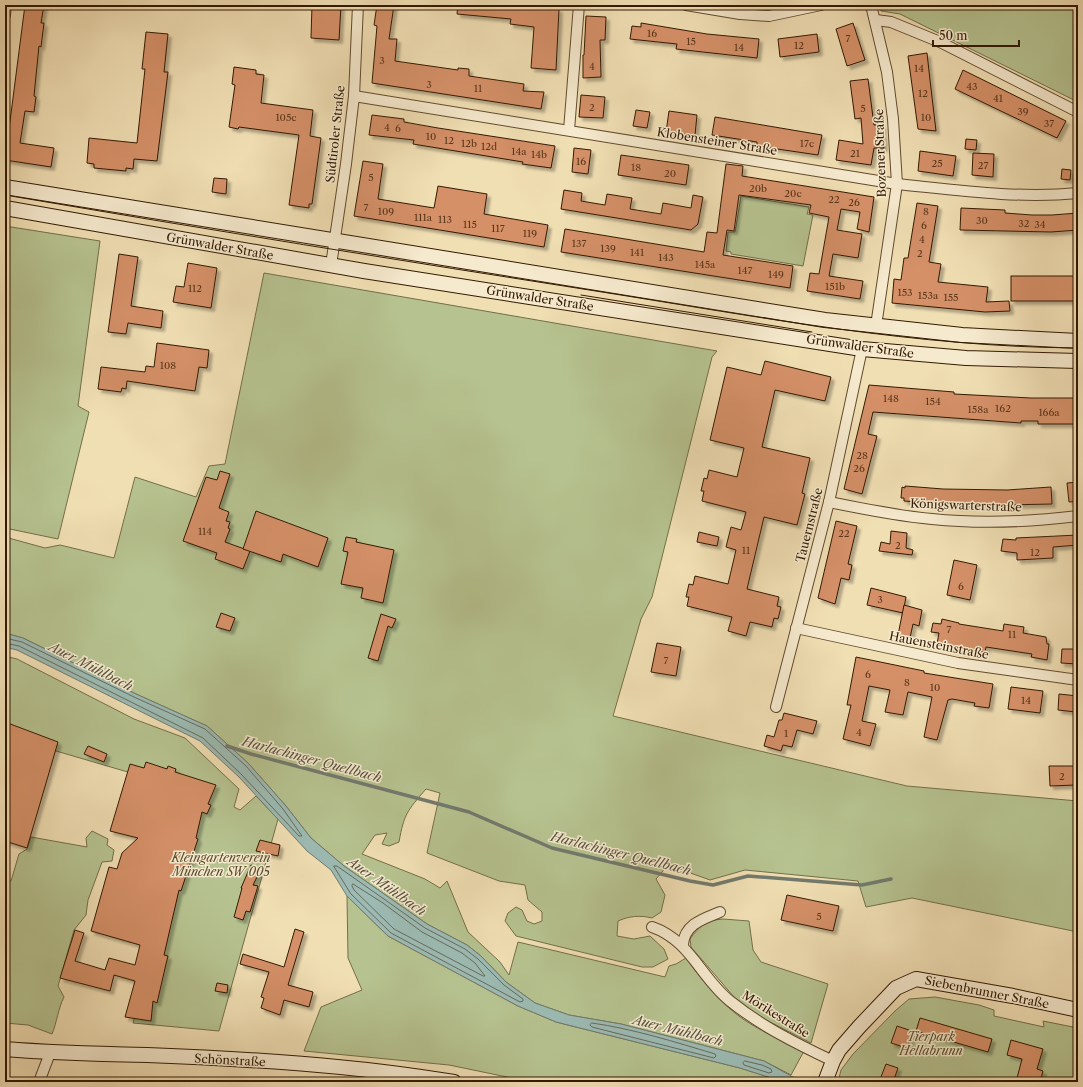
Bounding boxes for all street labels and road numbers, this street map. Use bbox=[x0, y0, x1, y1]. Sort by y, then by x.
street label: Südtiroler Straße bbox=[322, 84, 348, 184]
street label: Bozener Straße bbox=[871, 108, 889, 198]
street label: Klobensteiner Straße bbox=[656, 124, 778, 158]
street label: Grünwalder Straße bbox=[165, 229, 275, 263]
street label: Grünwalder Straße bbox=[485, 282, 595, 314]
street label: Grünwalder Straße bbox=[805, 331, 915, 361]
street label: Tauernstraße bbox=[792, 486, 826, 564]
street label: Königswarterstraße bbox=[910, 496, 1022, 514]
street label: Hauensteinstraße bbox=[888, 628, 990, 662]
street label: Siebenbrunner Straße bbox=[924, 973, 1051, 1011]
street label: Mörikestraße bbox=[739, 987, 813, 1041]
street label: Schönstraße bbox=[194, 1051, 266, 1069]

